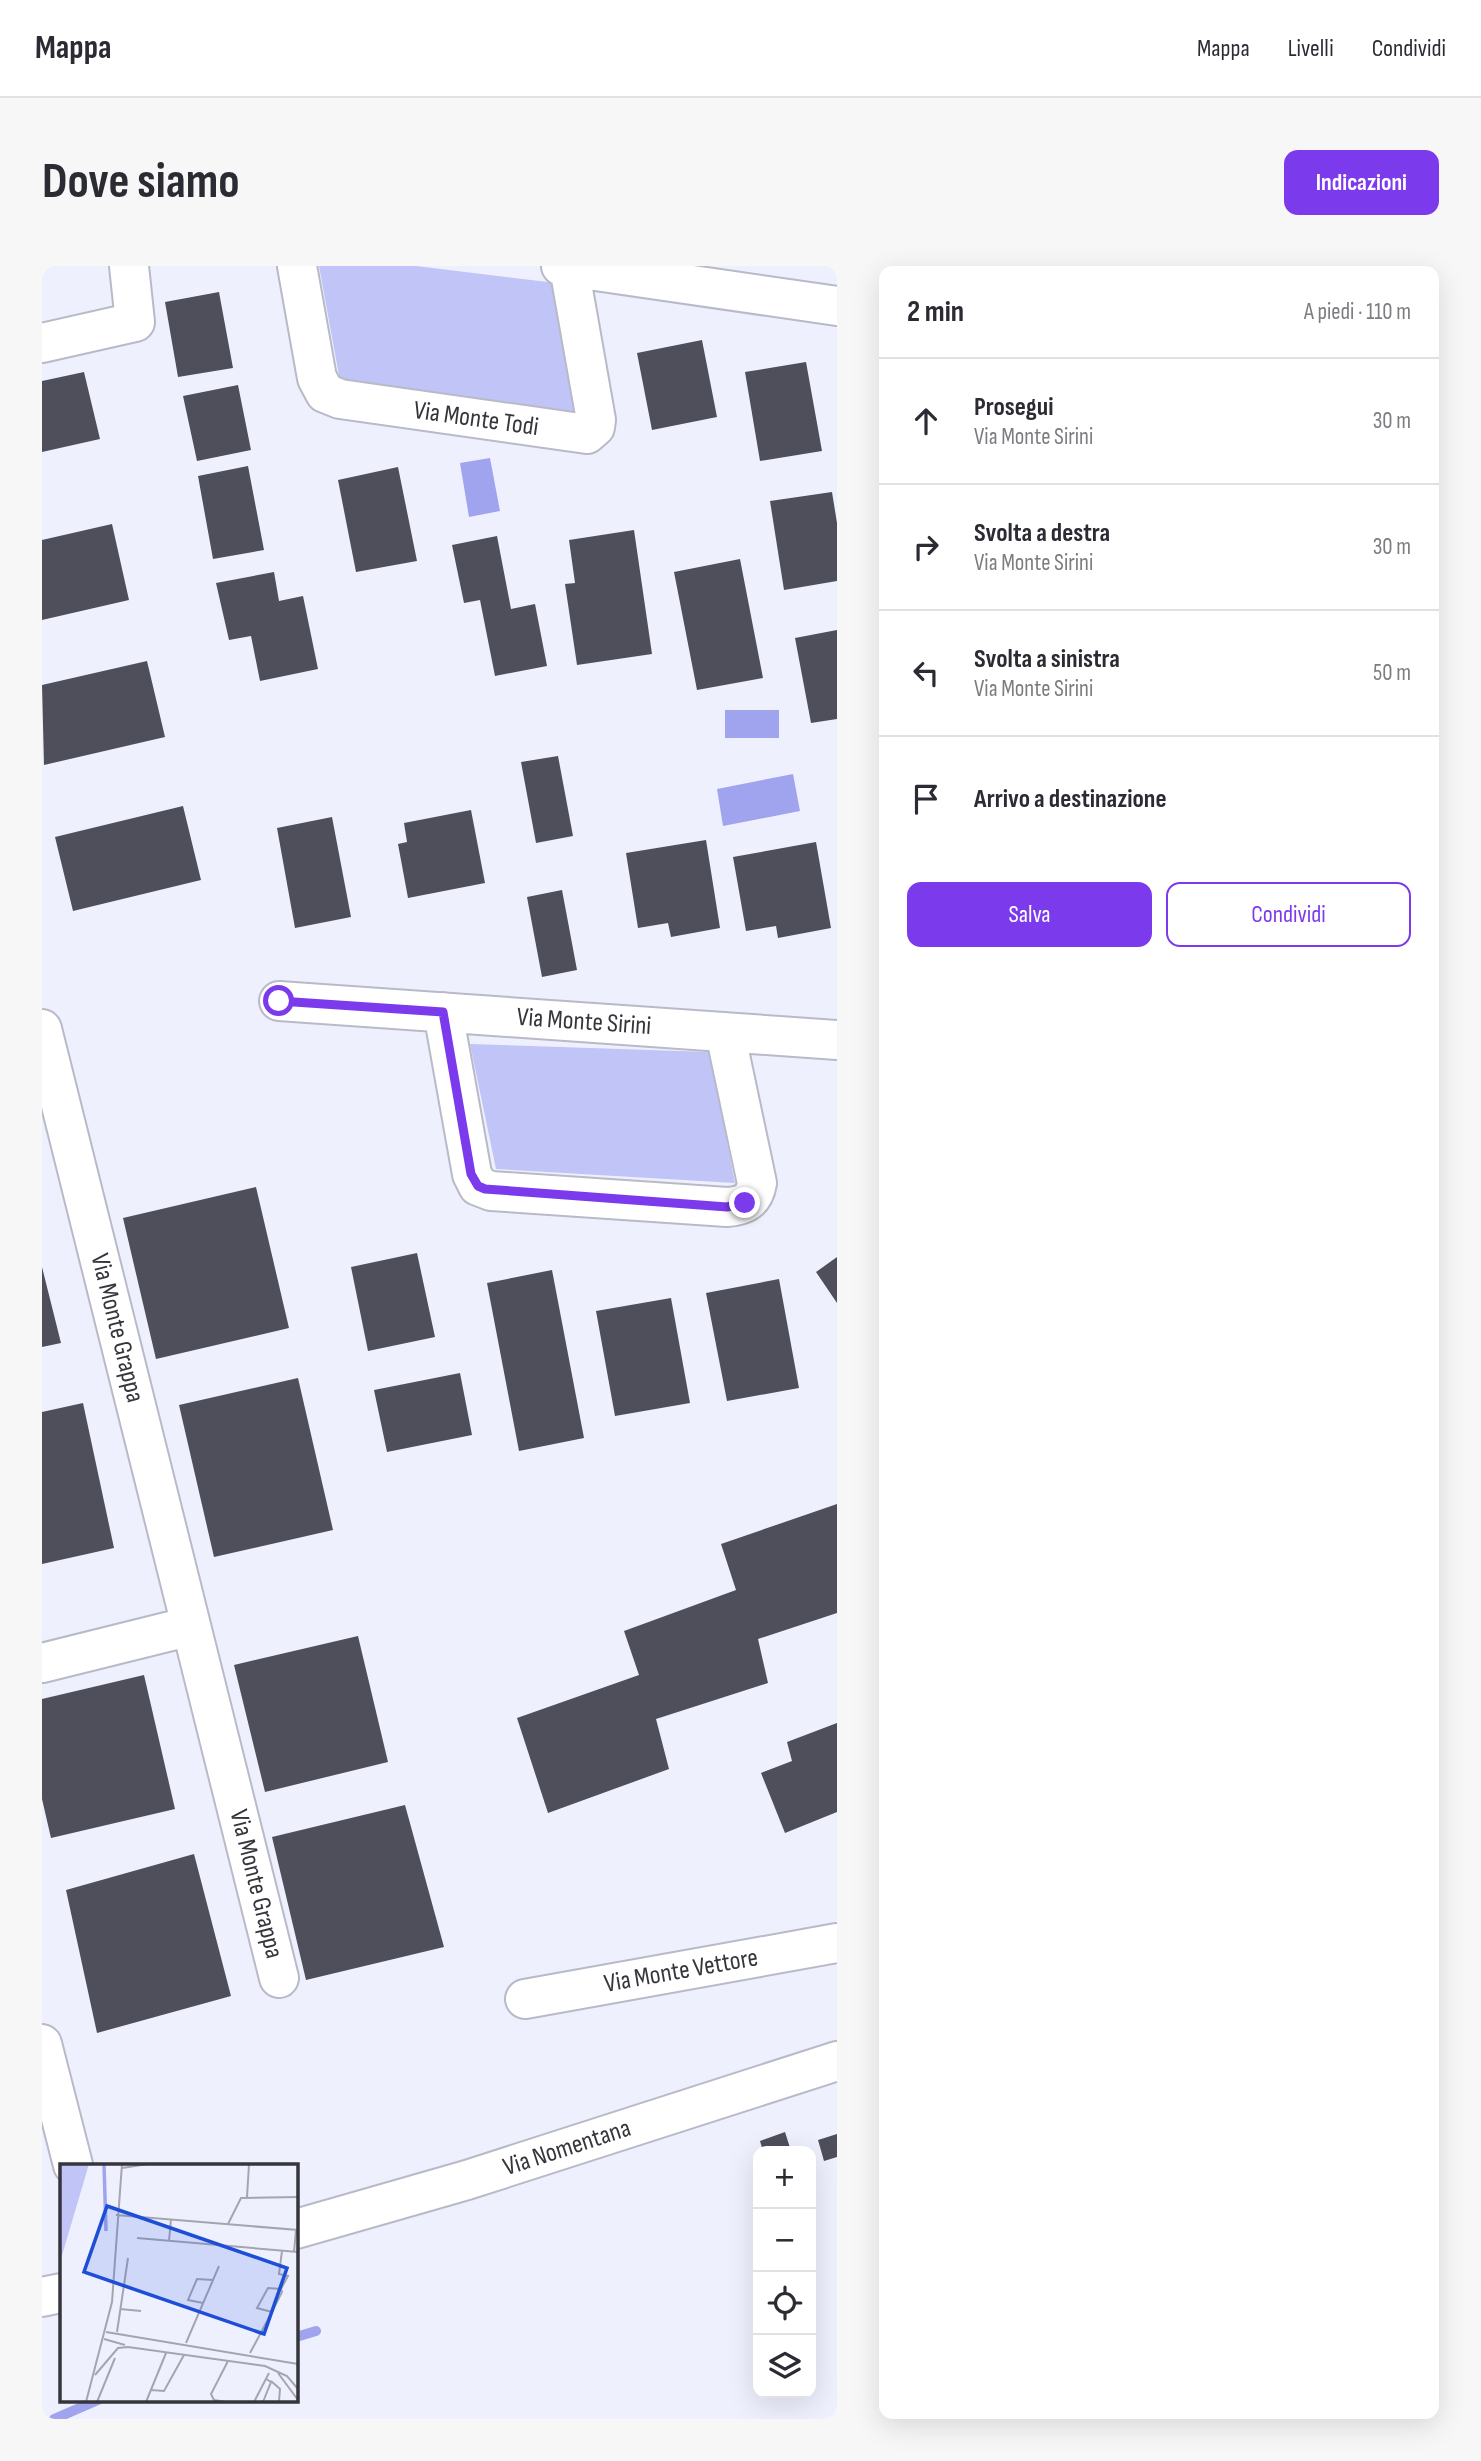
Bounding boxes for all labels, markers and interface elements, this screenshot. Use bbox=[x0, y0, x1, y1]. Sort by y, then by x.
text: Mappa bbox=[35, 28, 111, 68]
text: Mappa bbox=[1197, 34, 1250, 63]
text: Livelli bbox=[1288, 34, 1334, 63]
text: Condividi bbox=[1372, 34, 1446, 63]
button: Indicazioni bbox=[1284, 150, 1439, 215]
text: Dove siamo bbox=[42, 153, 240, 212]
text: 2 min bbox=[907, 294, 964, 330]
text: A piedi · 110 m bbox=[1304, 298, 1411, 326]
text: Prosegui bbox=[974, 392, 1053, 423]
street label: Via Monte Todi bbox=[412, 395, 540, 443]
icon: ahead bbox=[907, 402, 945, 440]
text: 30 m bbox=[1373, 407, 1411, 435]
text: Via Monte Sirini bbox=[974, 423, 1093, 451]
text: Svolta a destra bbox=[974, 518, 1110, 549]
icon: right bbox=[907, 528, 945, 566]
text: 30 m bbox=[1373, 533, 1411, 561]
text: Via Monte Sirini bbox=[974, 549, 1093, 577]
text: Svolta a sinistra bbox=[974, 644, 1120, 675]
icon: left bbox=[907, 654, 945, 692]
text: 50 m bbox=[1373, 659, 1411, 687]
text: Via Monte Sirini bbox=[974, 675, 1093, 703]
icon: arrive bbox=[907, 780, 945, 818]
text: Arrivo a destinazione bbox=[974, 784, 1167, 815]
button: Salva bbox=[907, 882, 1152, 947]
button: Condividi bbox=[1166, 882, 1411, 947]
route start bbox=[263, 985, 294, 1016]
street label: Via Monte Sirini bbox=[516, 1002, 652, 1042]
route end bbox=[729, 1187, 760, 1218]
street label: Via Monte Grappa bbox=[84, 1250, 150, 1406]
street label: Via Monte Grappa bbox=[223, 1806, 289, 1962]
street label: Via Monte Vettore bbox=[602, 1942, 760, 2000]
street label: Via Nomentana bbox=[499, 2113, 635, 2183]
map controls bbox=[753, 2146, 816, 2398]
button: + bbox=[753, 2146, 816, 2209]
inset map bbox=[60, 2164, 298, 2402]
button: − bbox=[753, 2209, 816, 2272]
button: locate bbox=[753, 2272, 816, 2335]
button: layers bbox=[753, 2335, 816, 2398]

